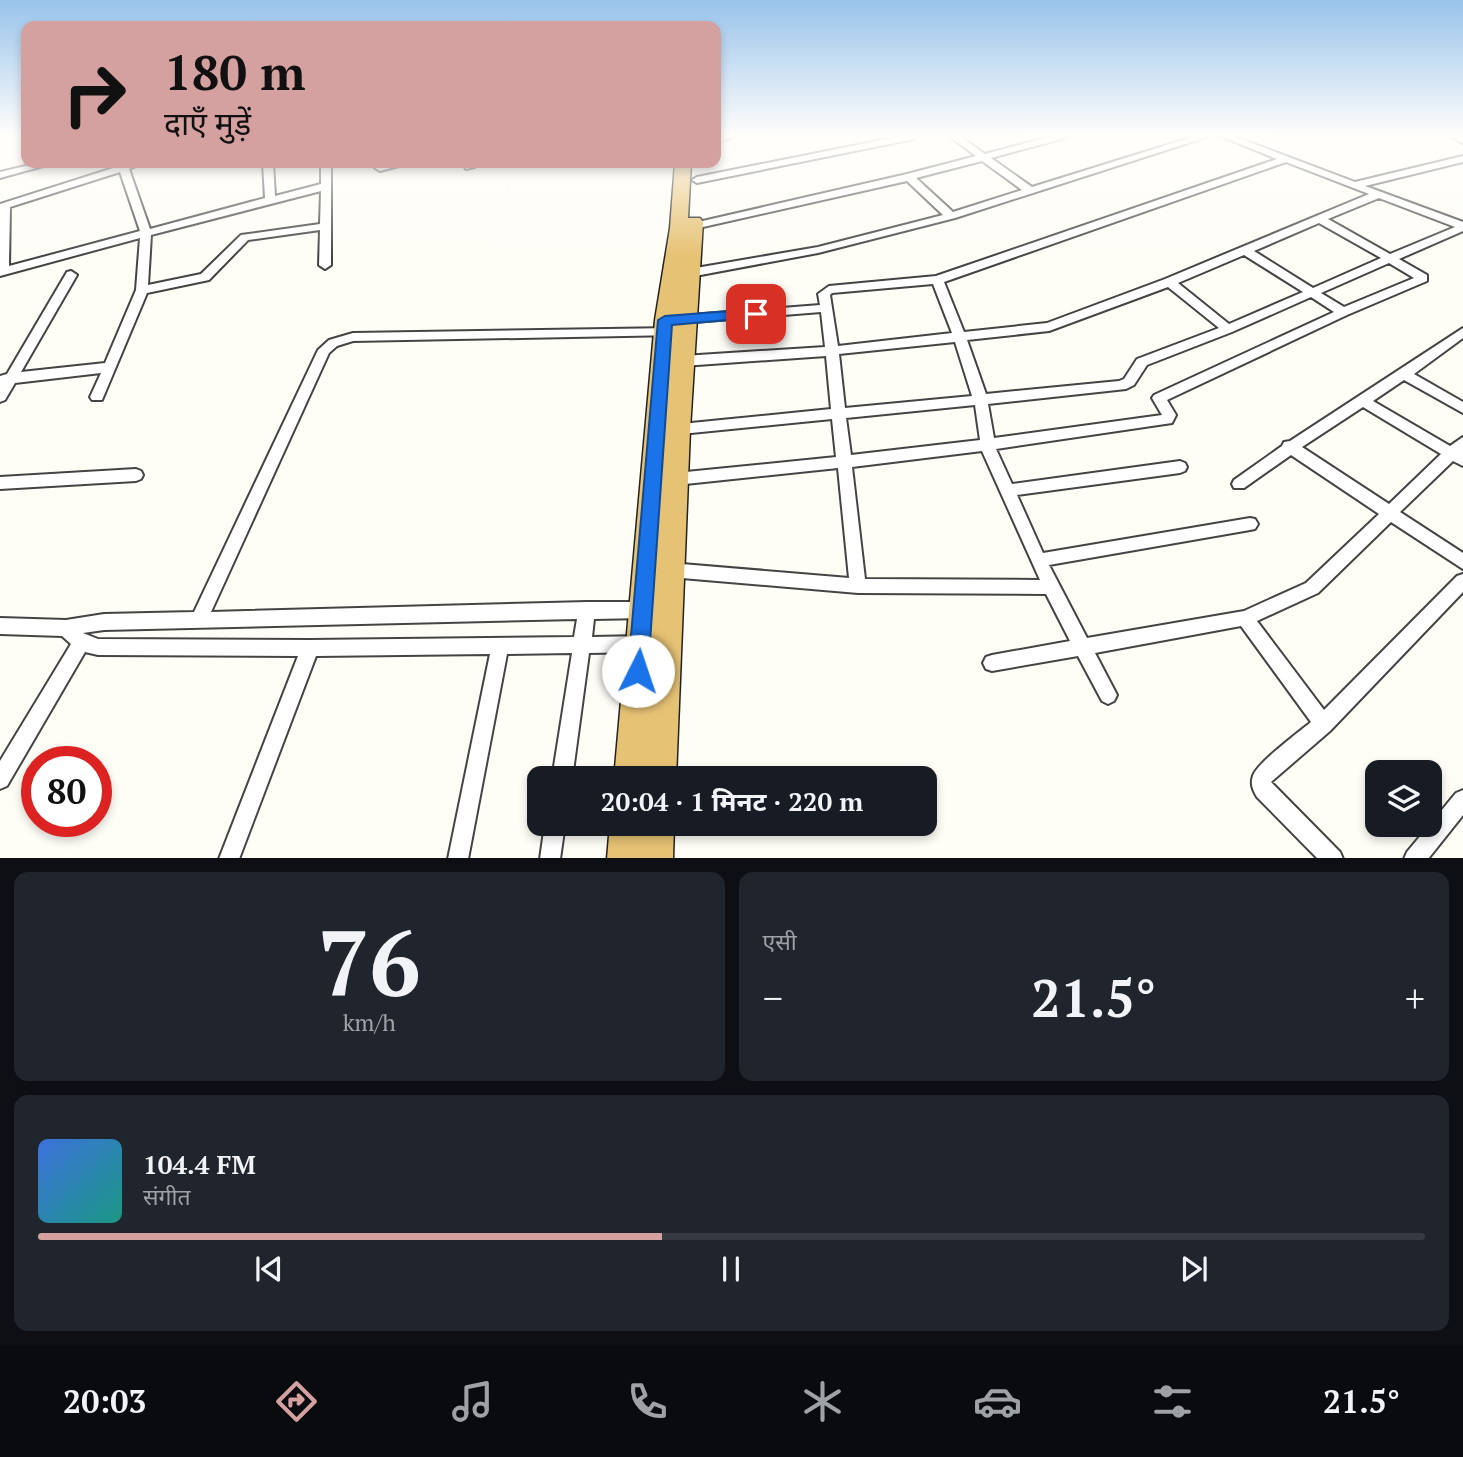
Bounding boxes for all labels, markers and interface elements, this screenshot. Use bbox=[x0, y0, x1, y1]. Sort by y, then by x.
text: 180 m bbox=[164, 39, 306, 104]
icon: right bbox=[49, 49, 140, 140]
text: दाएँ मुड़ें bbox=[164, 102, 251, 144]
pin bbox=[726, 284, 786, 344]
icon: arrive bbox=[737, 295, 775, 333]
position arrow bbox=[601, 634, 675, 708]
speed limit sign: 80 bbox=[21, 746, 112, 837]
map controls bbox=[1365, 760, 1442, 837]
button: layers bbox=[1365, 760, 1442, 837]
text: 20:04 · 1 मिनट · 220 m bbox=[601, 784, 863, 818]
text: 76 bbox=[318, 901, 421, 1022]
text: एसी bbox=[763, 926, 797, 957]
text: 21.5° bbox=[1031, 963, 1156, 1032]
text: − bbox=[763, 973, 783, 1023]
text: + bbox=[1405, 973, 1425, 1023]
text: km/h bbox=[343, 1007, 396, 1038]
text: 104.4 FM bbox=[143, 1147, 256, 1181]
text: संगीत bbox=[143, 1181, 191, 1212]
icon: previous bbox=[250, 1250, 288, 1288]
icon: pause bbox=[712, 1250, 750, 1288]
icon: next bbox=[1175, 1250, 1213, 1288]
icon: directions bbox=[272, 1377, 321, 1426]
icon: music bbox=[448, 1377, 497, 1426]
icon: phone bbox=[623, 1377, 672, 1426]
icon: climate bbox=[798, 1377, 847, 1426]
icon: car bbox=[973, 1377, 1022, 1426]
icon: filters bbox=[1148, 1377, 1197, 1426]
text: 20:03 bbox=[63, 1380, 146, 1422]
text: 21.5° bbox=[1323, 1380, 1400, 1422]

